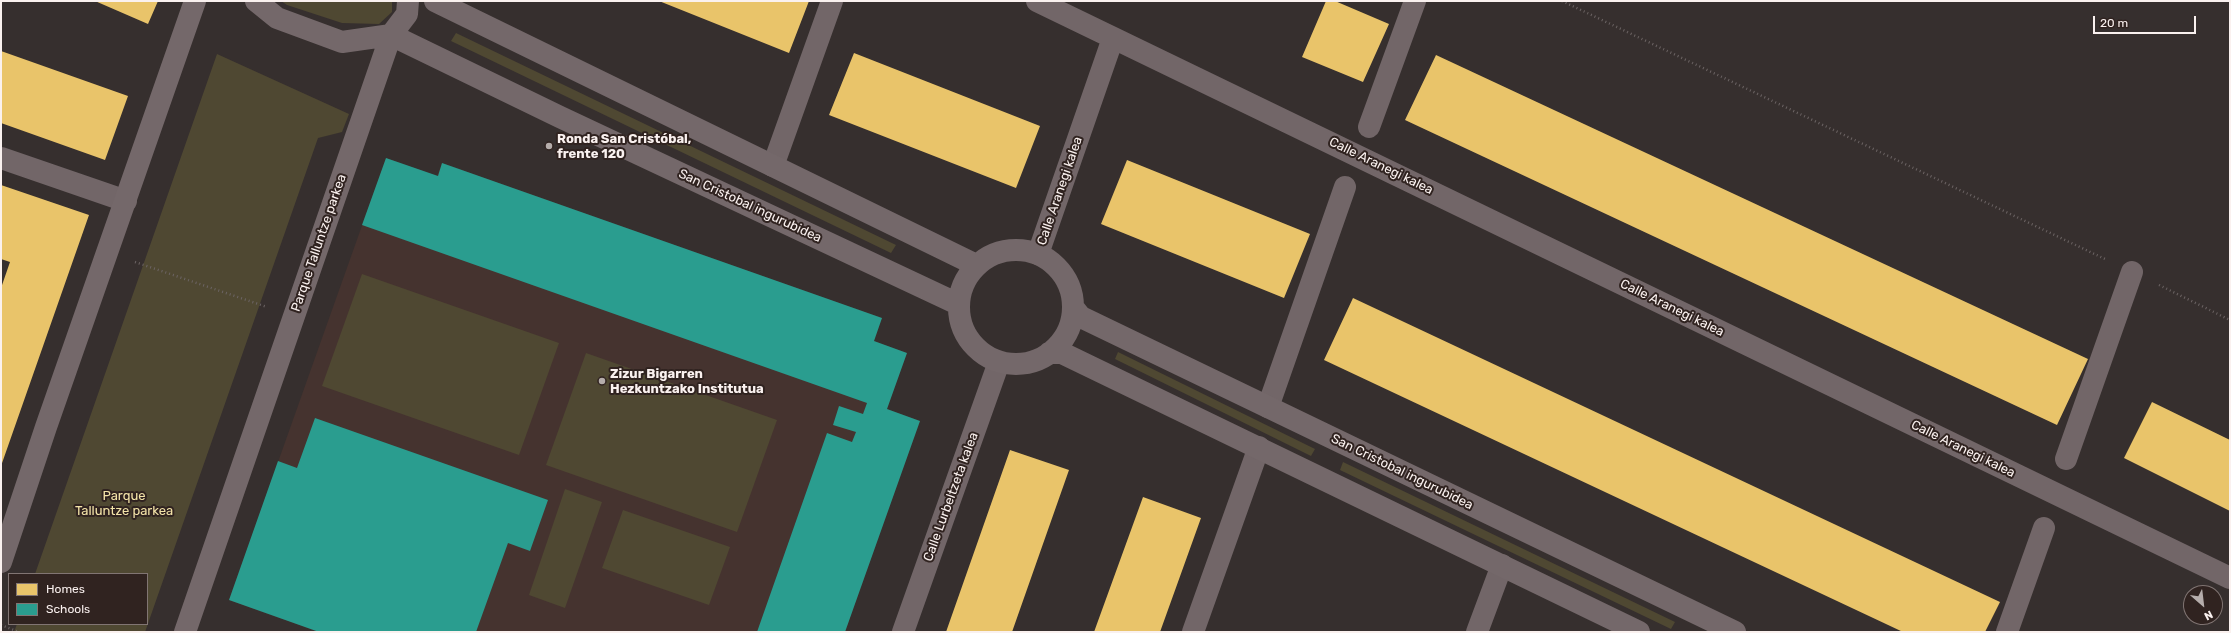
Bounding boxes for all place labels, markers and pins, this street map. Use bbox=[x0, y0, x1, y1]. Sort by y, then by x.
place label: Ronda San Cristóbal, frente 120 bbox=[557, 131, 691, 162]
marker: Ronda San Cristóbal, frente 120 bbox=[544, 141, 554, 151]
place label: Zizur Bigarren Hezkuntzako Institutua bbox=[610, 366, 764, 397]
marker: Zizur Bigarren Hezkuntzako Institutua bbox=[597, 376, 607, 386]

